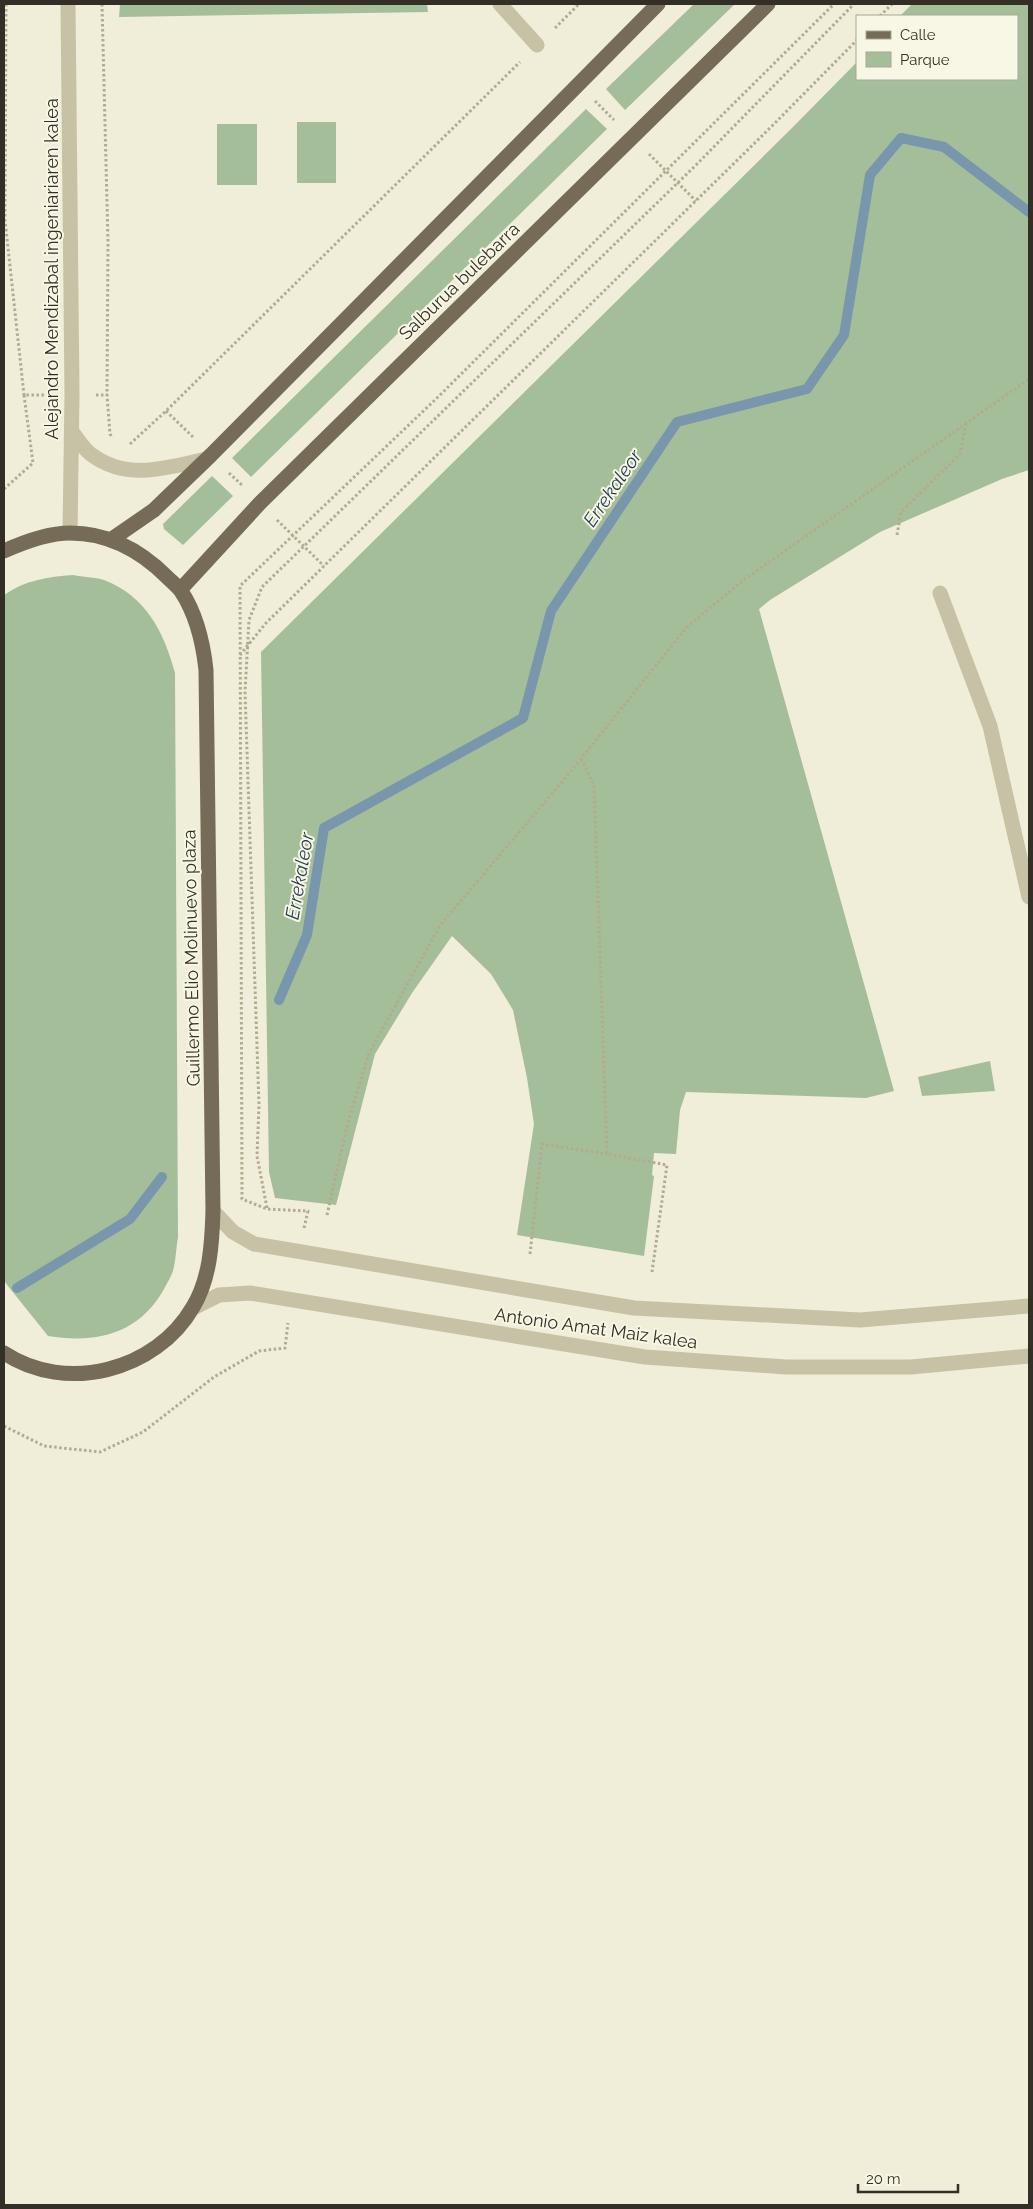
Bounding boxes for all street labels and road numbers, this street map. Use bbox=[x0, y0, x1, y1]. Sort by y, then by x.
street label: Alejandro Mendizabal ingeniariaren kalea bbox=[41, 98, 62, 440]
street label: Salburua bulebarra bbox=[394, 218, 524, 344]
street label: Guillermo Elio Molinuevo plaza bbox=[178, 829, 204, 1087]
street label: Antonio Amat Maiz kalea bbox=[493, 1303, 699, 1353]

